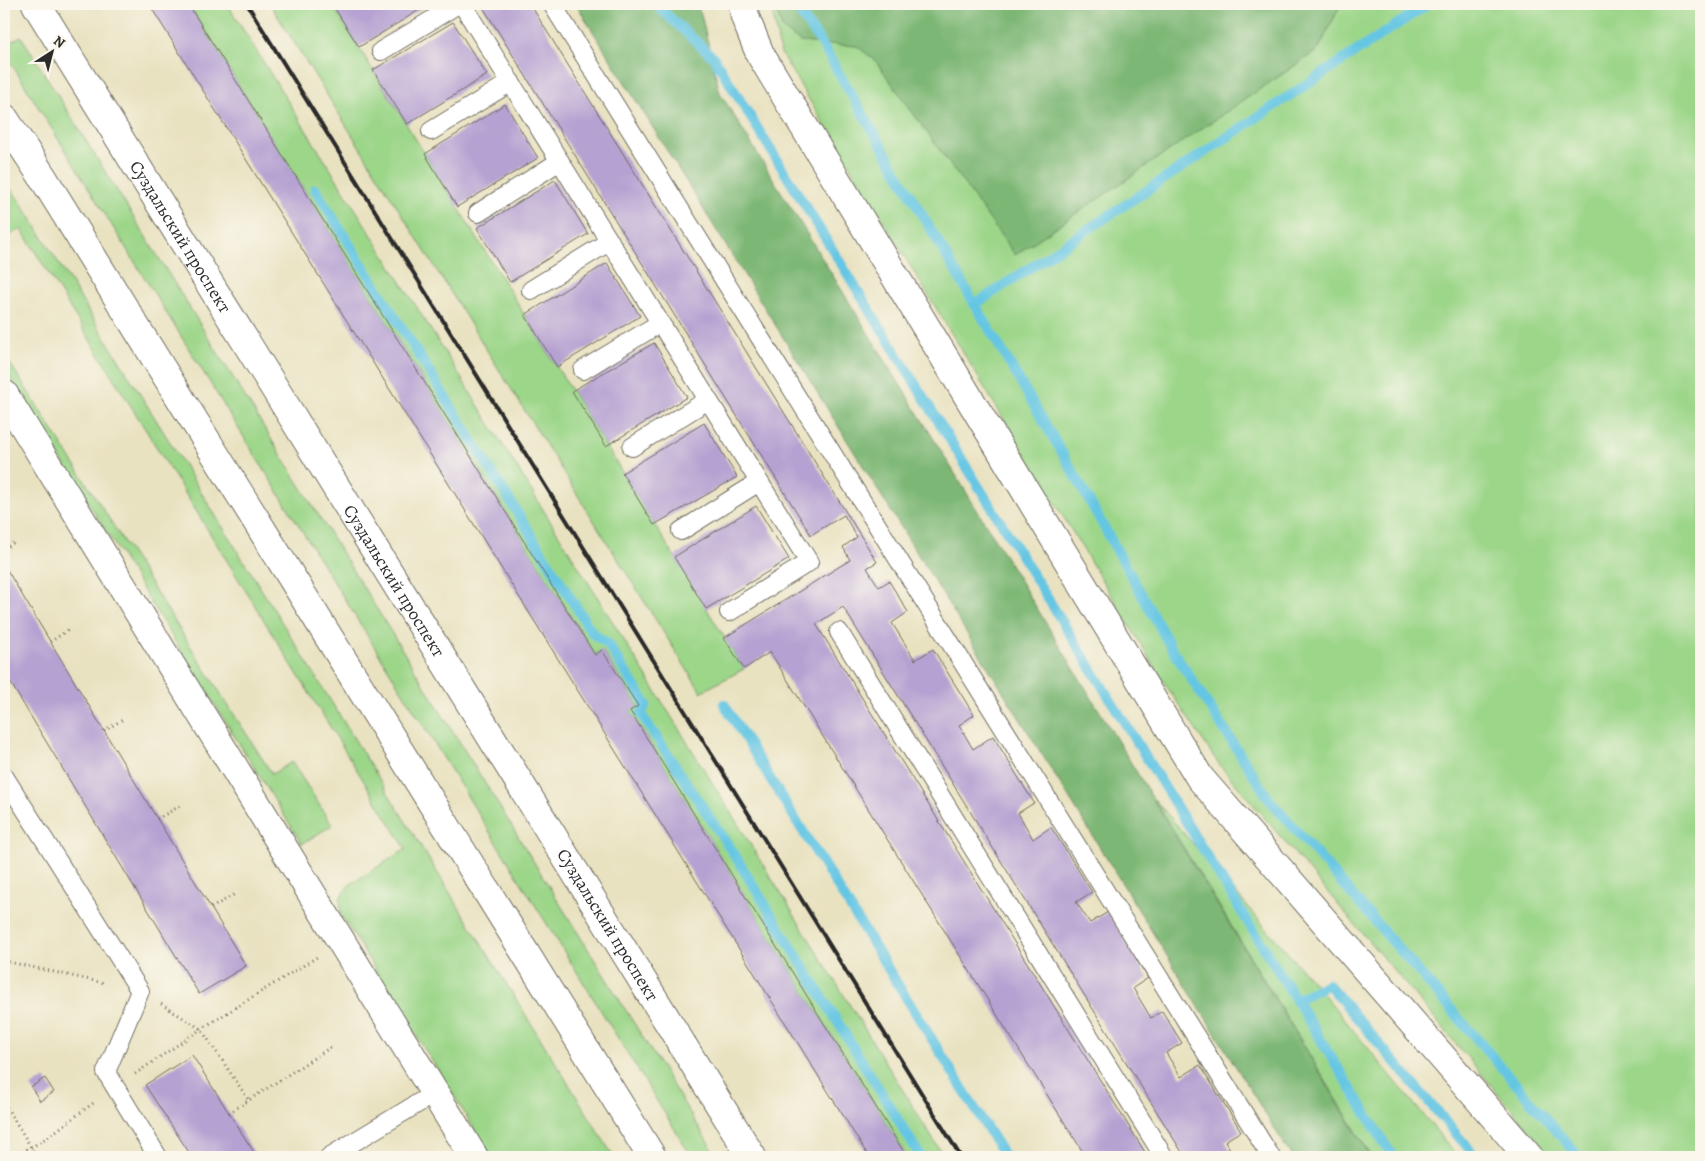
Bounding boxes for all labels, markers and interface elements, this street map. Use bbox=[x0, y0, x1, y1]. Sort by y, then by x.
north arrow bbox=[28, 28, 78, 78]
text: N bbox=[50, 31, 69, 53]
street label: Суздальский проспект bbox=[124, 156, 237, 318]
street label: Суздальский проспект bbox=[338, 500, 451, 662]
street label: Суздальский проспект bbox=[551, 844, 664, 1006]

